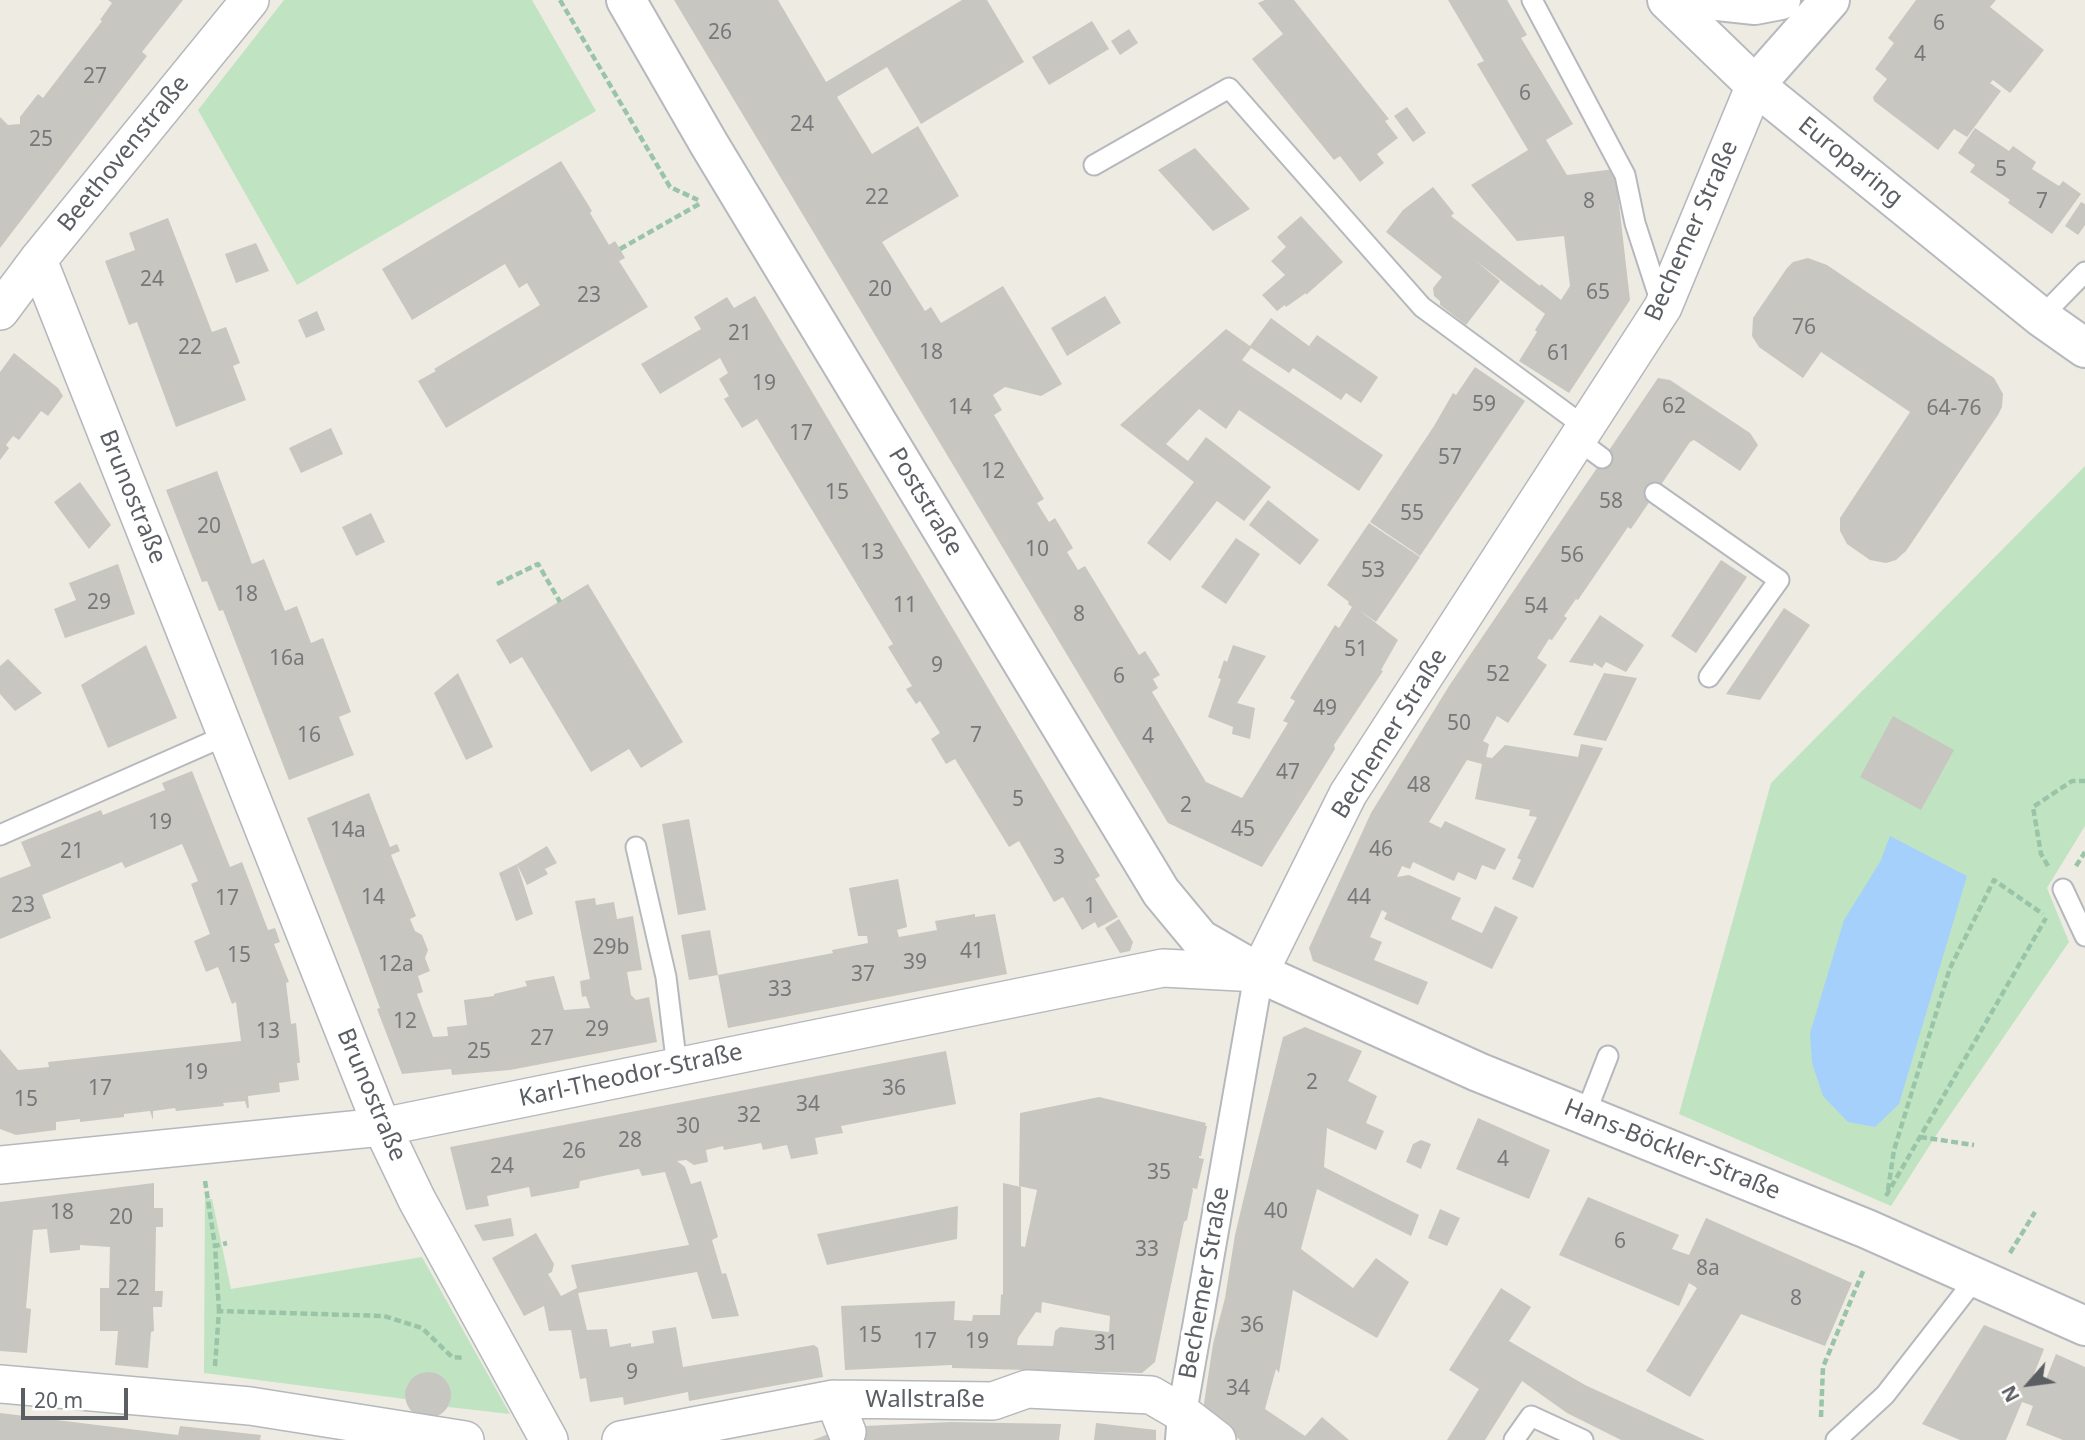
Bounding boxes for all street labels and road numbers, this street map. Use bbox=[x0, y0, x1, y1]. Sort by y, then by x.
street label: Beethovenstraße bbox=[52, 70, 196, 238]
street label: Europaring bbox=[1792, 111, 1908, 213]
street label: Bechemer Straße bbox=[1639, 136, 1745, 326]
street label: Brunostraße bbox=[92, 426, 172, 568]
street label: Poststraße bbox=[882, 443, 968, 561]
street label: Bechemer Straße bbox=[1326, 644, 1454, 824]
street label: Brunostraße bbox=[330, 1024, 412, 1166]
street label: Karl-Theodor-Straße bbox=[517, 1038, 745, 1114]
street label: Hans-Böckler-Straße bbox=[1560, 1093, 1784, 1207]
street label: Bechemer Straße bbox=[1174, 1185, 1236, 1381]
street label: Wallstraße bbox=[865, 1386, 985, 1414]

